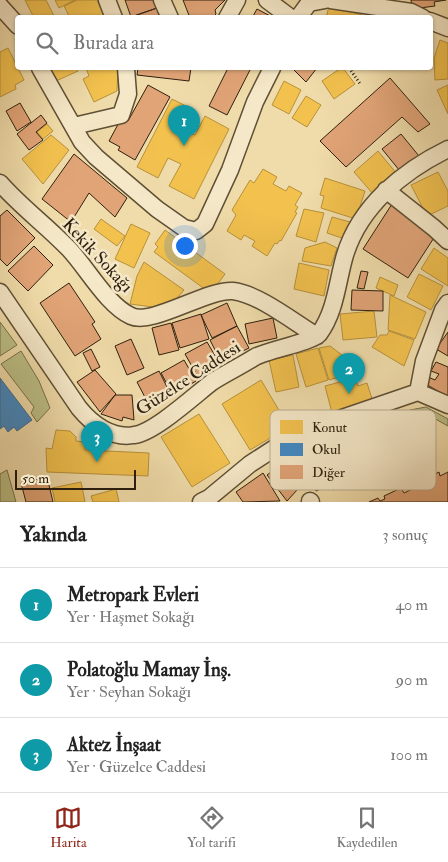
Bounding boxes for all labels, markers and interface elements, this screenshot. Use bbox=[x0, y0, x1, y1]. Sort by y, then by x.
search box bbox=[15, 15, 433, 70]
icon: search bbox=[33, 29, 61, 57]
text: Burada ara bbox=[73, 31, 154, 55]
pin: 1 bbox=[168, 105, 200, 146]
street label: Kekik Sokağı bbox=[57, 213, 138, 298]
your location bbox=[172, 233, 198, 259]
street label: Güzelce Caddesi bbox=[131, 336, 245, 421]
pin: 2 bbox=[333, 353, 365, 394]
legend bbox=[270, 410, 436, 490]
text: Konut bbox=[312, 419, 348, 436]
pin: 3 bbox=[81, 421, 113, 462]
text: Okul bbox=[312, 441, 341, 458]
text: Diğer bbox=[312, 464, 346, 481]
scale bar bbox=[15, 467, 136, 490]
text: 50 m bbox=[22, 470, 49, 487]
text: Yakında bbox=[20, 521, 87, 548]
text: 3 sonuç bbox=[382, 525, 428, 545]
text: Metropark Evleri bbox=[67, 583, 199, 607]
text: 1 bbox=[33, 595, 39, 615]
text: 40 m bbox=[395, 595, 428, 615]
text: Yer · Haşmet Sokağı bbox=[67, 607, 195, 627]
text: Polatoğlu Mamay İnş. bbox=[67, 658, 231, 682]
text: 2 bbox=[32, 670, 40, 690]
text: 90 m bbox=[396, 670, 428, 690]
text: Yer · Seyhan Sokağı bbox=[67, 682, 191, 702]
text: Aktez İnşaat bbox=[67, 733, 161, 757]
text: 3 bbox=[33, 745, 39, 765]
text: 100 m bbox=[390, 745, 428, 765]
text: Yer · Güzelce Caddesi bbox=[67, 757, 206, 777]
tab: Harita bbox=[50, 804, 87, 851]
tab: Yol tarifi bbox=[187, 804, 236, 851]
tab: Kaydedilen bbox=[336, 804, 398, 851]

